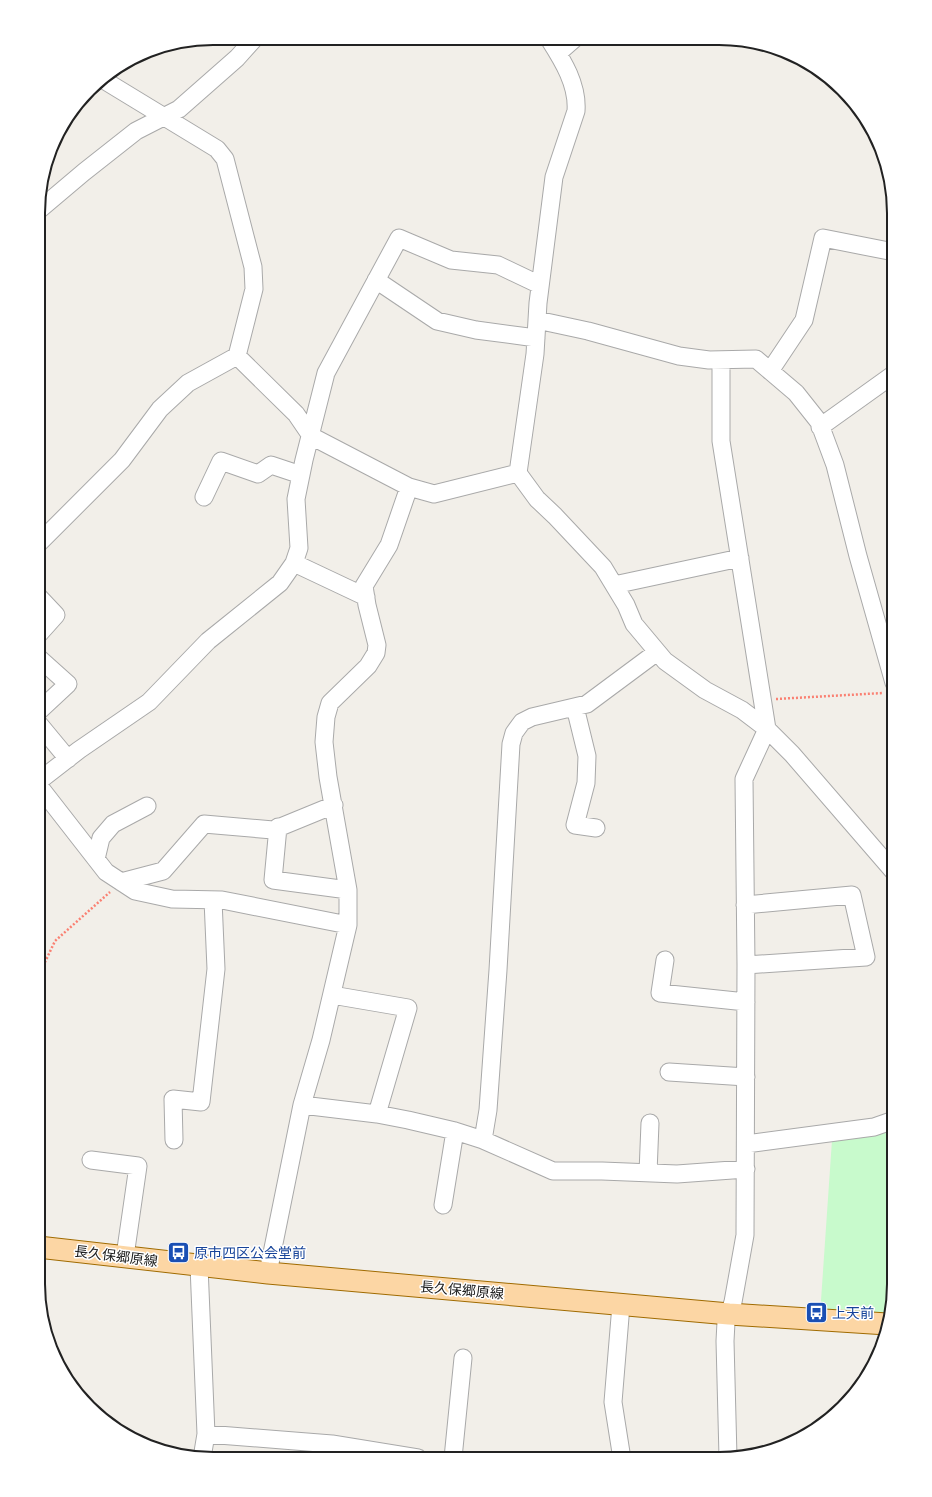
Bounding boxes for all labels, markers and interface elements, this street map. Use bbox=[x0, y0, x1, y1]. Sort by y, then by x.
street label: 長久保郷原線 bbox=[73, 1240, 159, 1271]
bus stop icon: 原市四区公会堂前 bbox=[166, 1240, 192, 1266]
place label: 原市四区公会堂前 bbox=[194, 1242, 306, 1263]
street label: 長久保郷原線 bbox=[419, 1275, 505, 1304]
bus stop icon: 上天前 bbox=[804, 1300, 830, 1326]
place label: 上天前 bbox=[832, 1302, 874, 1323]

